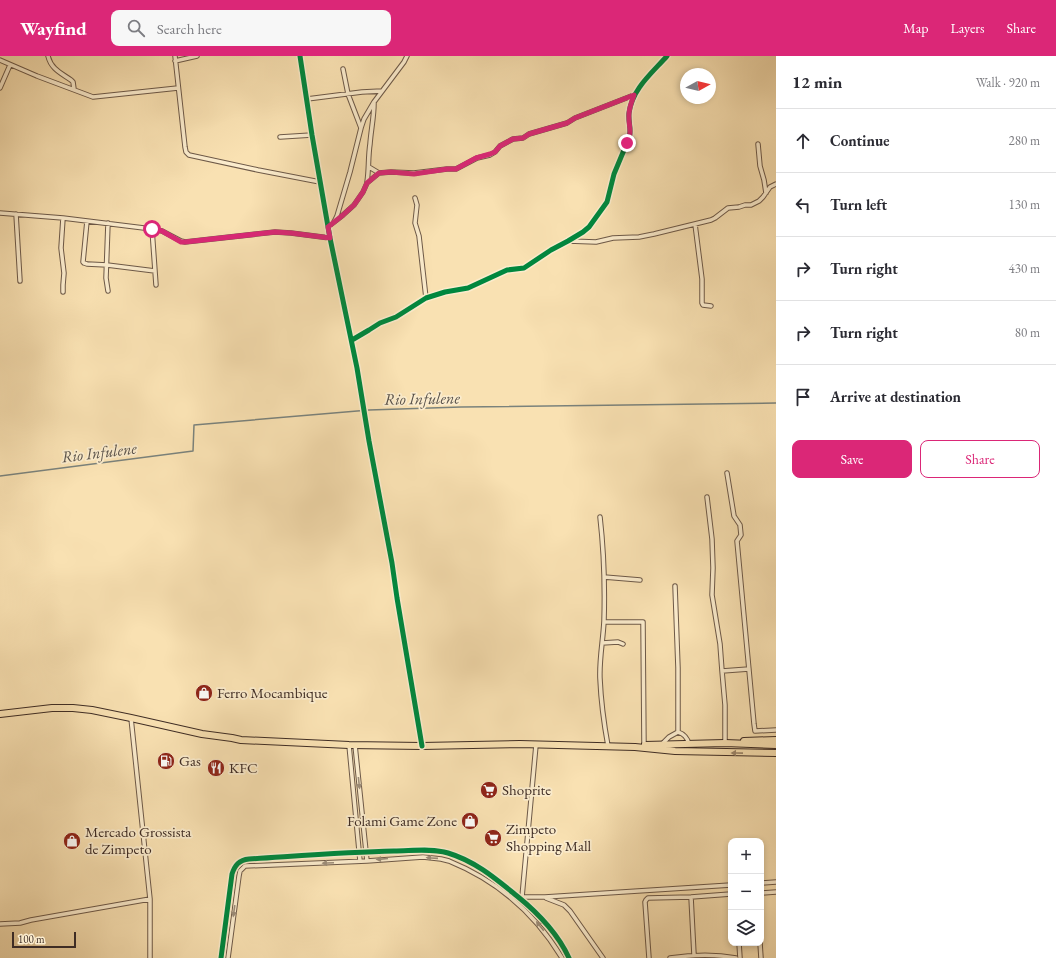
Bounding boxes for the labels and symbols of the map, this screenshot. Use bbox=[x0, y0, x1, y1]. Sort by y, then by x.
north arrow bbox=[680, 68, 716, 104]
route end bbox=[618, 134, 636, 152]
route start bbox=[143, 220, 161, 238]
water label: Rio Infulene bbox=[384, 387, 461, 410]
water label: Rio Infulene bbox=[60, 437, 138, 468]
shop icon: Ferro Mocambique bbox=[194, 683, 214, 703]
place label: Ferro Mocambique bbox=[217, 683, 328, 702]
one-way arrow bbox=[731, 749, 743, 756]
fuel station icon: Gas bbox=[156, 751, 176, 771]
place label: Gas bbox=[179, 751, 201, 770]
restaurant icon: KFC bbox=[206, 758, 226, 778]
place label: KFC bbox=[229, 758, 258, 777]
one-way arrow bbox=[355, 777, 362, 789]
supermarket icon: Shoprite bbox=[479, 780, 499, 800]
place label: Shoprite bbox=[502, 780, 551, 799]
place label: Folami Game Zone bbox=[347, 811, 457, 830]
shop icon: Folami Game Zone bbox=[460, 811, 480, 831]
place label: Zimpeto Shopping Mall bbox=[506, 819, 592, 855]
place label: Mercado Grossista de Zimpeto bbox=[85, 822, 191, 858]
supermarket icon: Zimpeto Shopping Mall bbox=[483, 828, 503, 848]
shop icon: Mercado Grossista de Zimpeto bbox=[62, 831, 82, 851]
one-way arrow bbox=[426, 854, 438, 861]
one-way arrow bbox=[376, 856, 388, 863]
one-way arrow bbox=[322, 859, 334, 866]
one-way arrow bbox=[231, 905, 237, 917]
one-way arrow bbox=[535, 921, 544, 932]
scale bar bbox=[12, 930, 76, 949]

